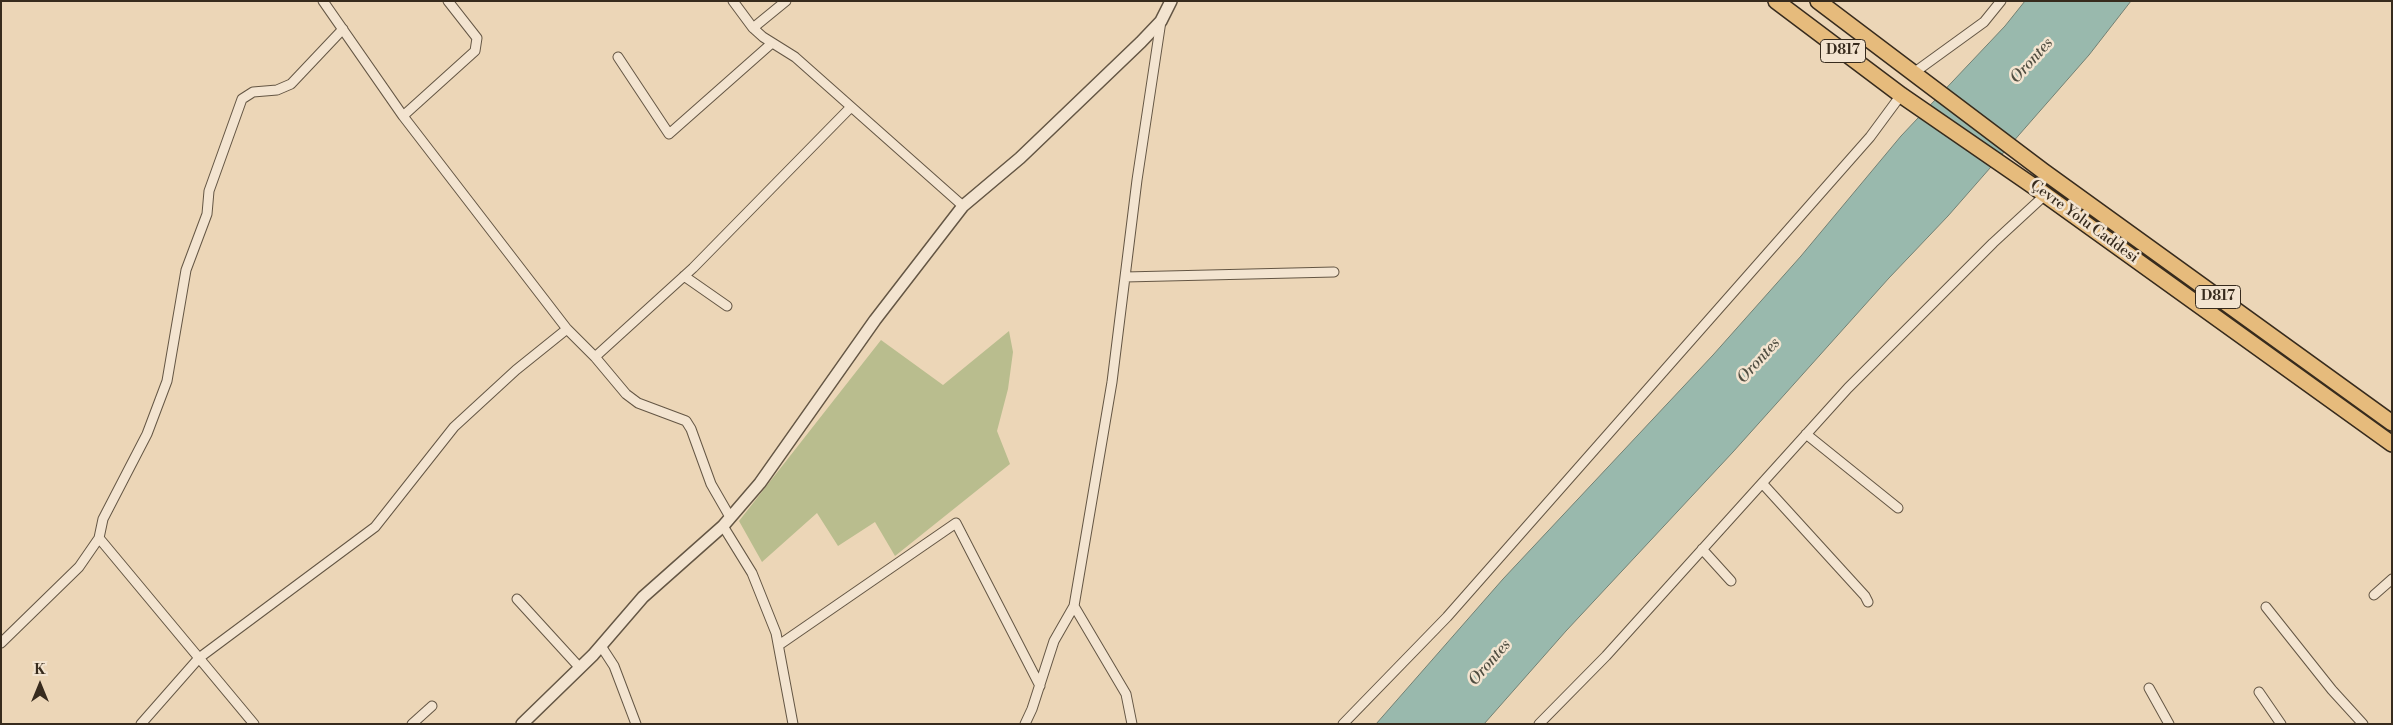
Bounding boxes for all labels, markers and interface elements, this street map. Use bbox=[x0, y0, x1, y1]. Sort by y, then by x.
water label: Orontes bbox=[2007, 34, 2057, 88]
road number: D817 bbox=[1820, 40, 1866, 62]
street label: Çevre Yolu Caddesi bbox=[2026, 177, 2142, 267]
road number: D817 bbox=[2196, 286, 2240, 308]
water label: Orontes bbox=[1734, 334, 1784, 388]
water label: Orontes bbox=[1465, 636, 1515, 690]
north arrow bbox=[15, 660, 65, 710]
text: K bbox=[34, 661, 46, 679]

